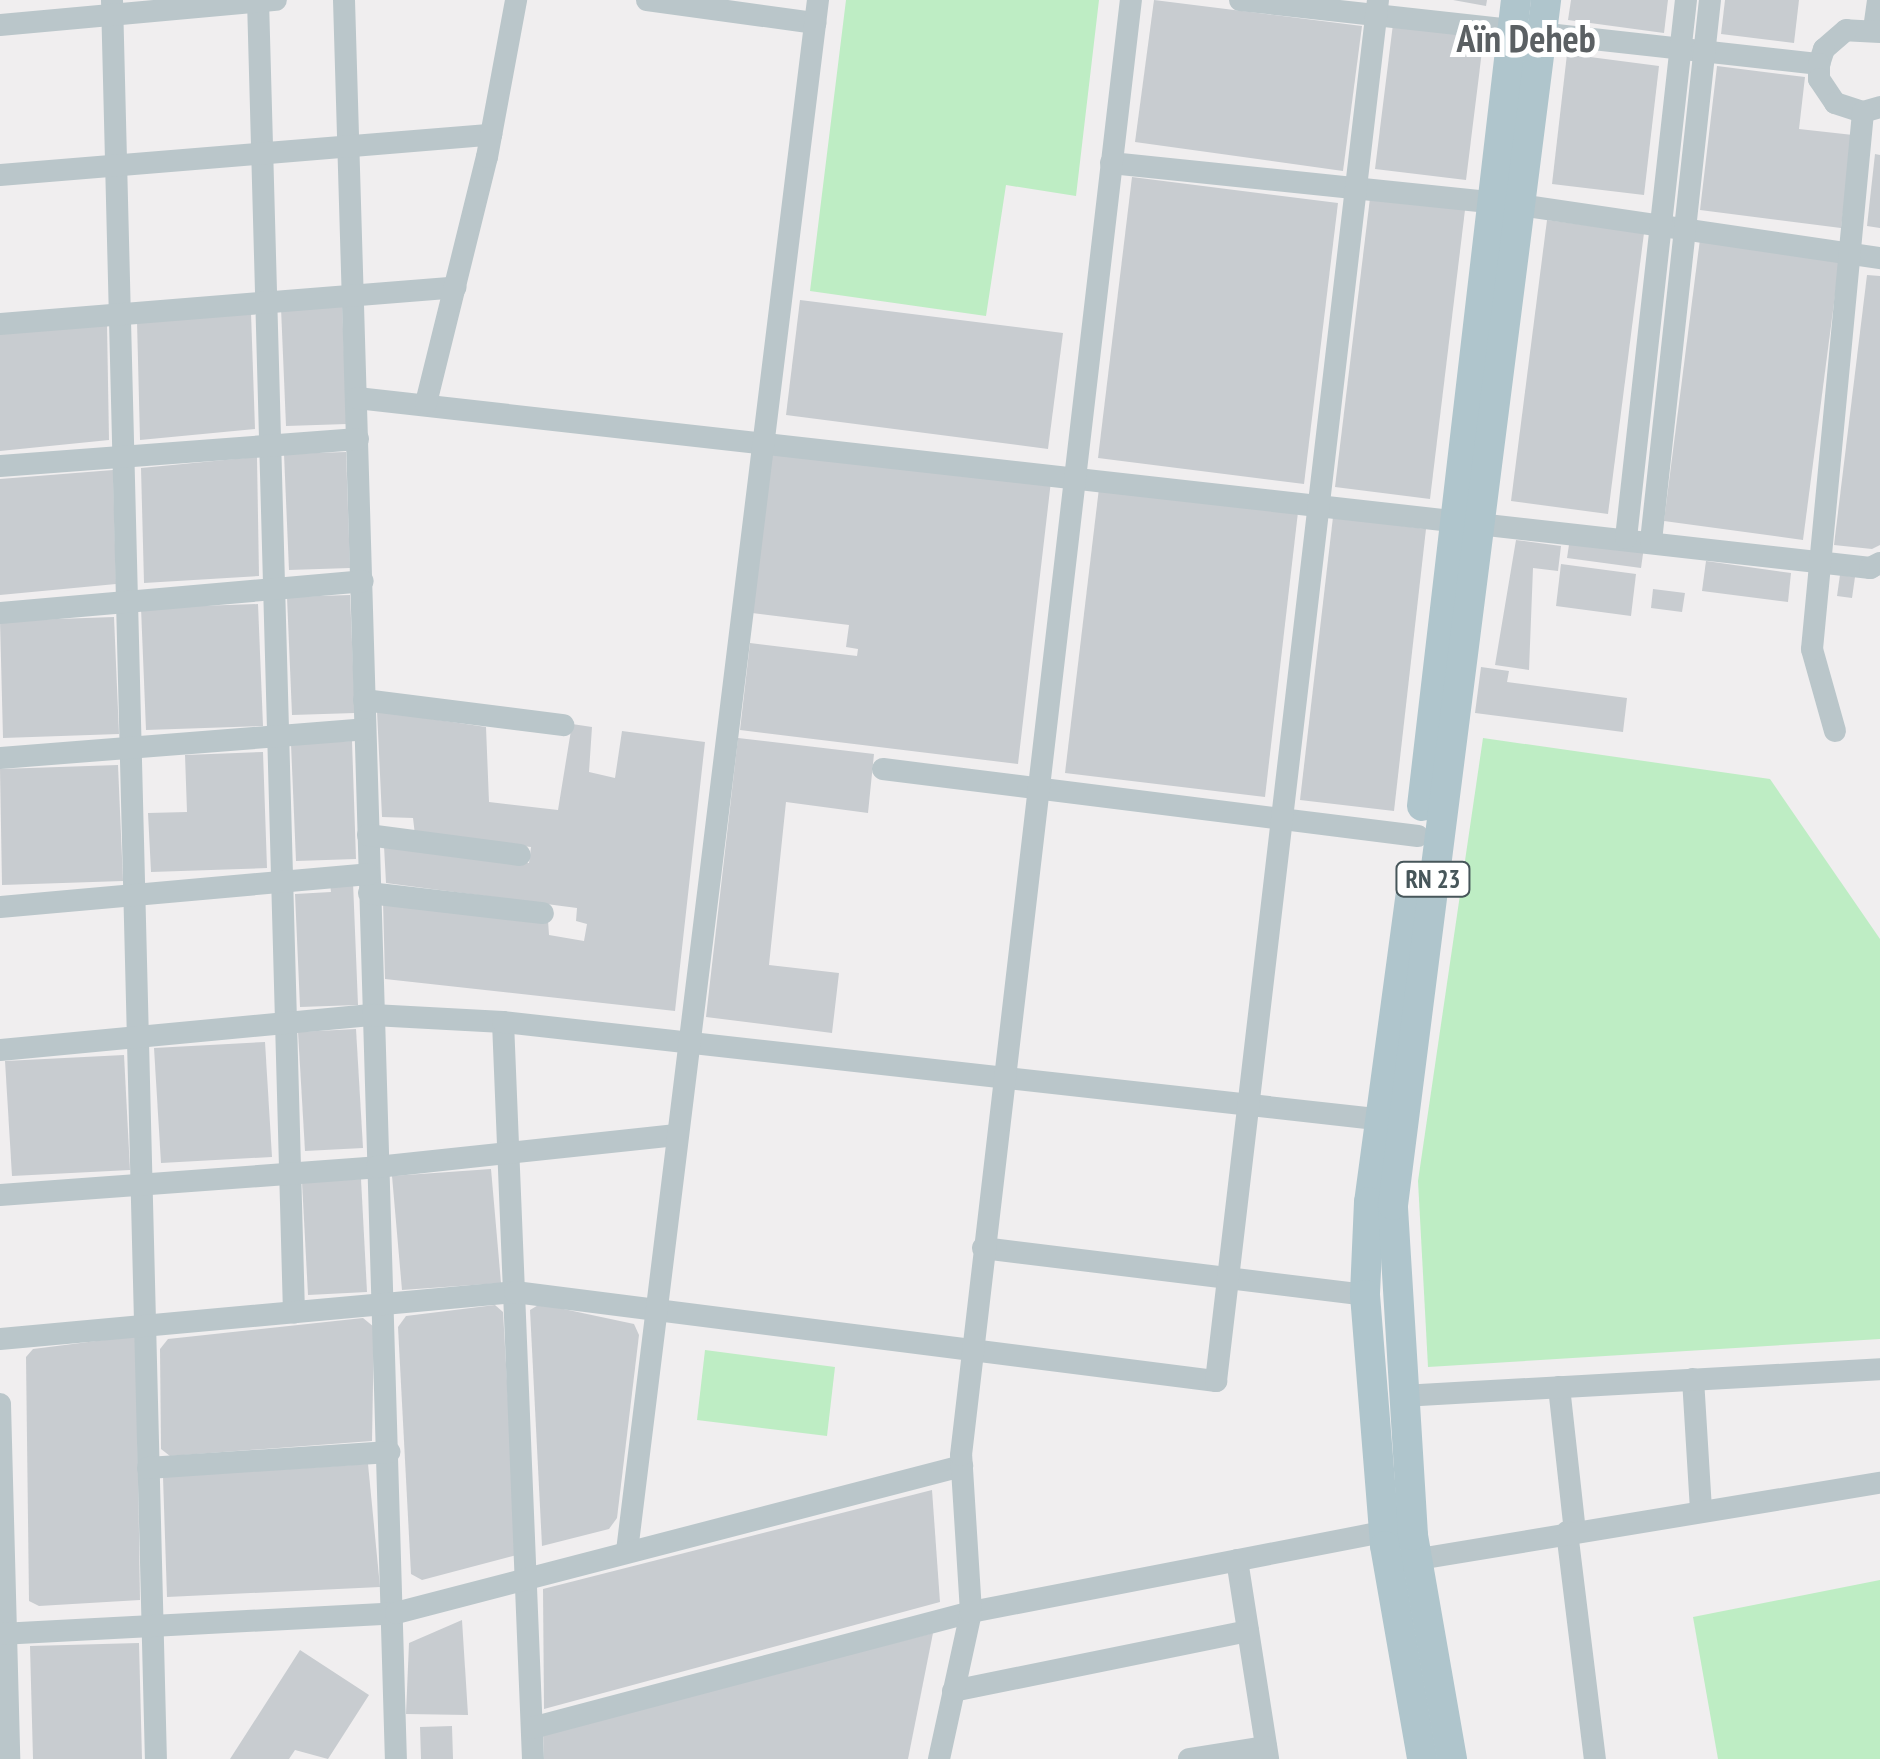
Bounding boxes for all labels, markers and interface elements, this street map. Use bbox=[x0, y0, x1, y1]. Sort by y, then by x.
district label: Aïn Deheb bbox=[1456, 15, 1596, 61]
road number: RN 23 bbox=[1393, 859, 1473, 899]

